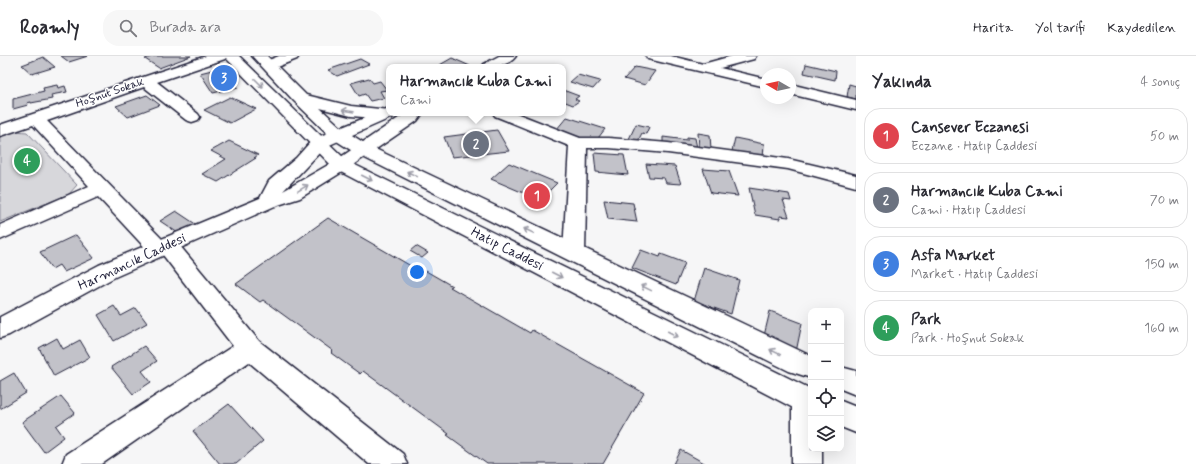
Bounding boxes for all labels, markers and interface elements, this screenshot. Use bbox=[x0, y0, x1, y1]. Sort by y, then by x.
search box bbox=[103, 10, 383, 46]
text: Roamly bbox=[20, 15, 79, 40]
icon: search bbox=[117, 17, 139, 39]
text: Burada ara bbox=[149, 18, 221, 38]
text: Harita bbox=[973, 19, 1013, 37]
text: Yol tarifi bbox=[1035, 19, 1085, 37]
text: Kaydedilen bbox=[1107, 19, 1176, 37]
pin: 3 bbox=[211, 63, 237, 93]
popup bbox=[386, 64, 566, 116]
north arrow bbox=[760, 68, 796, 104]
text: Yakında bbox=[872, 71, 932, 93]
text: Harmancık Kuba Cami bbox=[400, 72, 552, 92]
street label: Hoşnut Sokak bbox=[74, 74, 147, 112]
text: 4 sonuç bbox=[1141, 74, 1180, 91]
one-way arrow bbox=[254, 79, 264, 88]
text: Cami bbox=[400, 92, 431, 109]
one-way arrow bbox=[342, 107, 355, 115]
text: Cansever Eczanesi bbox=[911, 118, 1029, 138]
text: 1 bbox=[883, 128, 889, 145]
text: 50 m bbox=[1150, 128, 1179, 145]
pin: 2 bbox=[463, 129, 489, 159]
text: Eczane · Hatıp Caddesi bbox=[911, 138, 1037, 155]
pin: 4 bbox=[14, 146, 40, 176]
one-way arrow bbox=[407, 170, 419, 177]
one-way arrow bbox=[360, 175, 372, 182]
pin: 1 bbox=[524, 181, 550, 211]
text: Harmancık Kuba Cami bbox=[911, 182, 1063, 202]
one-way arrow bbox=[297, 183, 309, 191]
text: 2 bbox=[883, 192, 889, 209]
text: 70 m bbox=[1150, 192, 1179, 209]
text: Cami · Hatıp Caddesi bbox=[911, 202, 1026, 219]
street label: Hatıp Caddesi bbox=[468, 223, 546, 275]
one-way arrow bbox=[524, 227, 536, 234]
street label: Harmancık Caddesi bbox=[75, 229, 189, 295]
text: Asfa Market bbox=[911, 246, 995, 266]
text: 3 bbox=[883, 256, 889, 273]
text: 150 m bbox=[1145, 256, 1179, 273]
your location bbox=[407, 262, 427, 282]
text: Market · Hatıp Caddesi bbox=[911, 266, 1038, 283]
one-way arrow bbox=[551, 272, 563, 279]
one-way arrow bbox=[640, 284, 652, 291]
map controls bbox=[808, 308, 844, 452]
button: + bbox=[808, 308, 844, 344]
text: Park bbox=[911, 310, 941, 330]
text: 4 bbox=[882, 320, 890, 337]
text: 160 m bbox=[1144, 320, 1179, 337]
text: Park · Hoşnut Sokak bbox=[911, 330, 1024, 347]
one-way arrow bbox=[667, 331, 679, 338]
button: − bbox=[808, 344, 844, 380]
one-way arrow bbox=[770, 348, 782, 355]
button: locate bbox=[808, 380, 844, 416]
button: layers bbox=[808, 416, 844, 452]

